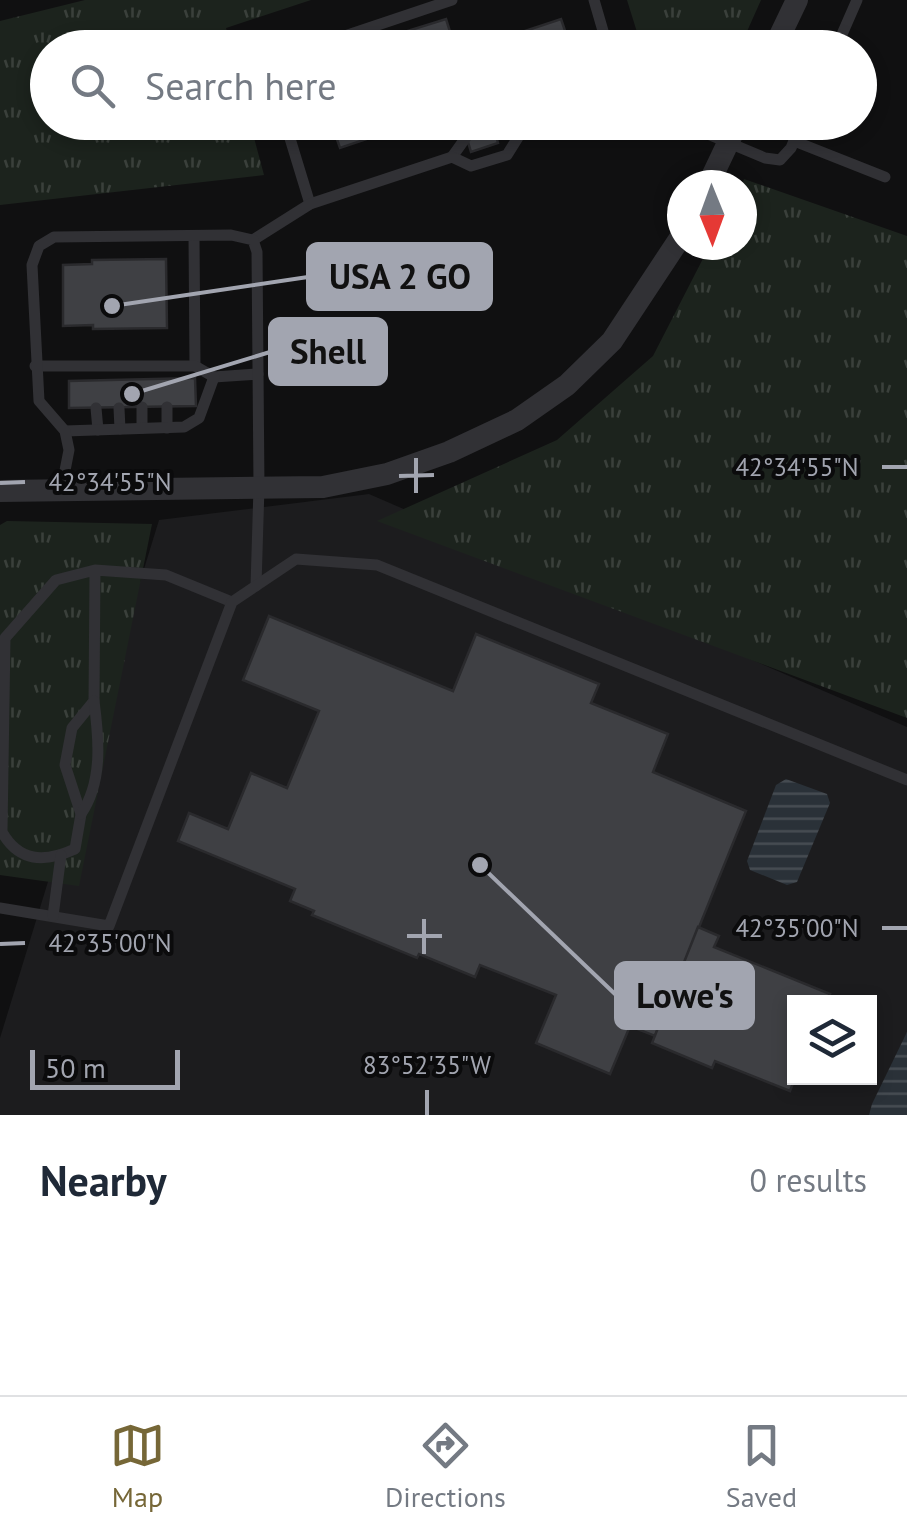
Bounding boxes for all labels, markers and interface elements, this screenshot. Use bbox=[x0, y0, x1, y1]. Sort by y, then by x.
search box bbox=[30, 30, 877, 140]
icon: search bbox=[65, 58, 120, 113]
text: Search here bbox=[145, 61, 337, 110]
north arrow bbox=[667, 170, 757, 260]
callout: USA 2 GO bbox=[308, 244, 491, 309]
text: USA 2 GO bbox=[329, 253, 471, 299]
callout: Shell bbox=[270, 319, 386, 384]
text: Shell bbox=[290, 328, 367, 374]
text: 42°34'55"N bbox=[735, 451, 859, 483]
text: 42°34'55"N bbox=[48, 466, 172, 498]
text: 42°35'00"N bbox=[735, 912, 859, 944]
text: 42°35'00"N bbox=[48, 927, 172, 959]
callout: Lowe's bbox=[616, 963, 753, 1028]
text: Lowe's bbox=[636, 972, 734, 1018]
map controls bbox=[787, 995, 877, 1085]
button: layers bbox=[787, 995, 877, 1085]
scale bar bbox=[30, 1045, 180, 1090]
text: 50 m bbox=[45, 1049, 106, 1086]
text: 83°52'35"W bbox=[363, 1049, 491, 1081]
text: Nearby bbox=[40, 1153, 167, 1208]
text: 0 results bbox=[749, 1159, 867, 1201]
tab: Map bbox=[110, 1418, 165, 1515]
tab: Directions bbox=[385, 1418, 506, 1515]
tab: Saved bbox=[726, 1418, 797, 1515]

